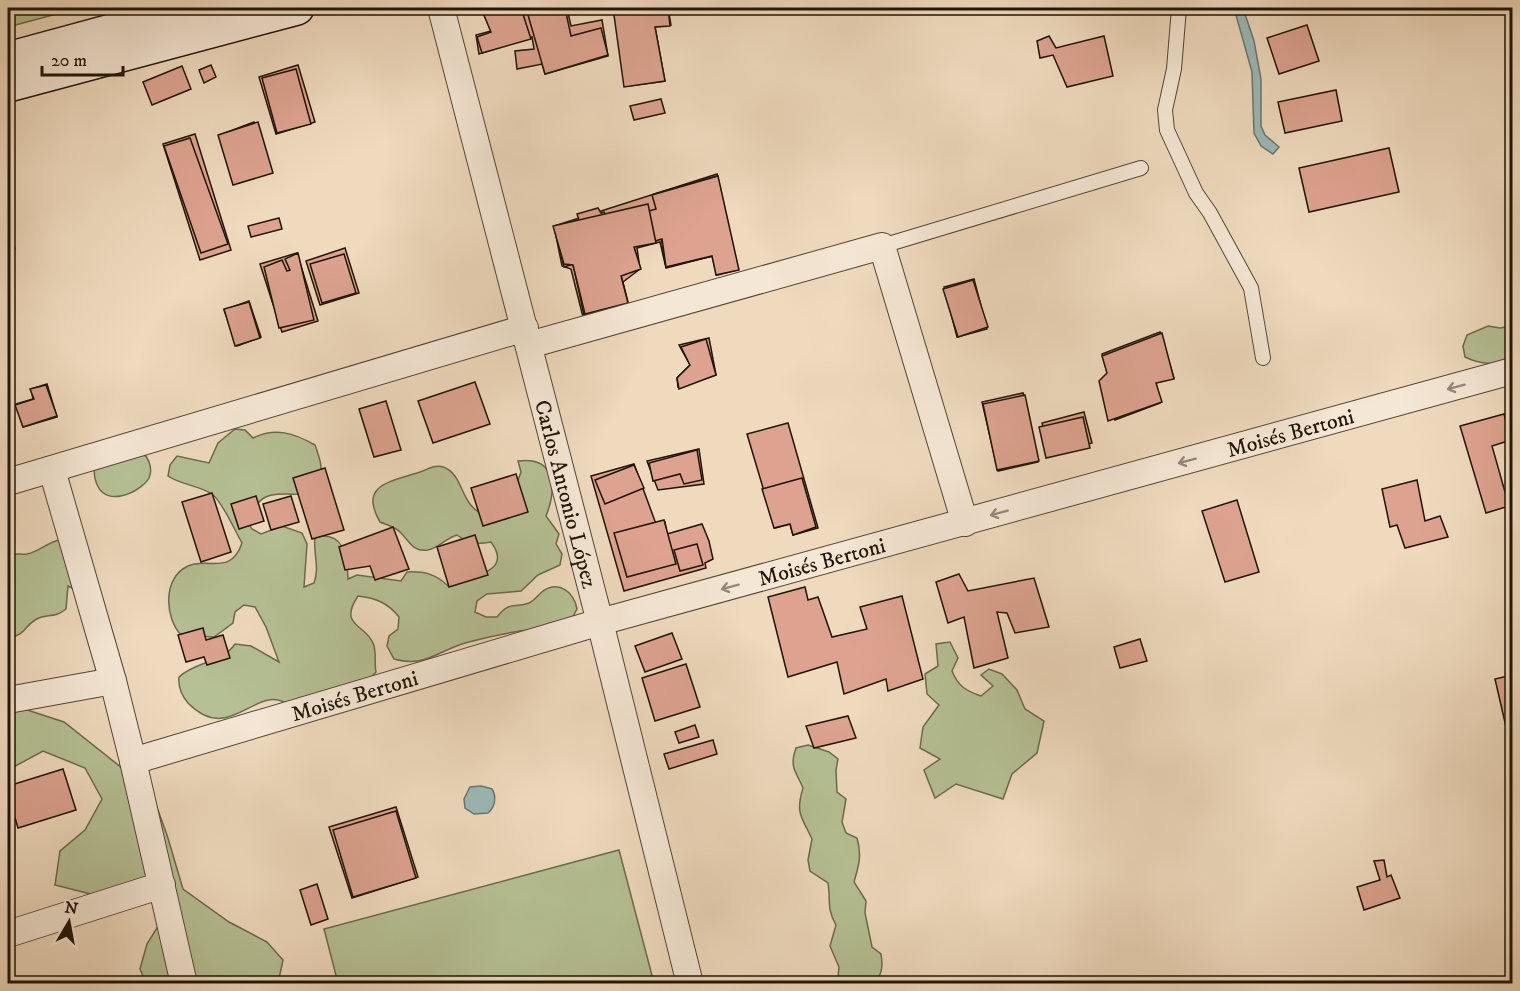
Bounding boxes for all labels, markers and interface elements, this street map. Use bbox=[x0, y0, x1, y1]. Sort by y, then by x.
scale bar bbox=[42, 39, 123, 77]
text: 20 m bbox=[51, 50, 87, 72]
one-way arrow bbox=[1447, 382, 1466, 393]
street label: Carlos Antonio López bbox=[528, 397, 603, 592]
street label: Moisés Bertoni bbox=[1224, 403, 1357, 464]
one-way arrow bbox=[1178, 456, 1197, 467]
one-way arrow bbox=[990, 508, 1009, 519]
street label: Moisés Bertoni bbox=[755, 532, 889, 593]
one-way arrow bbox=[721, 581, 740, 593]
street label: Moisés Bertoni bbox=[288, 665, 421, 728]
north arrow bbox=[39, 892, 99, 952]
text: N bbox=[63, 897, 80, 919]

